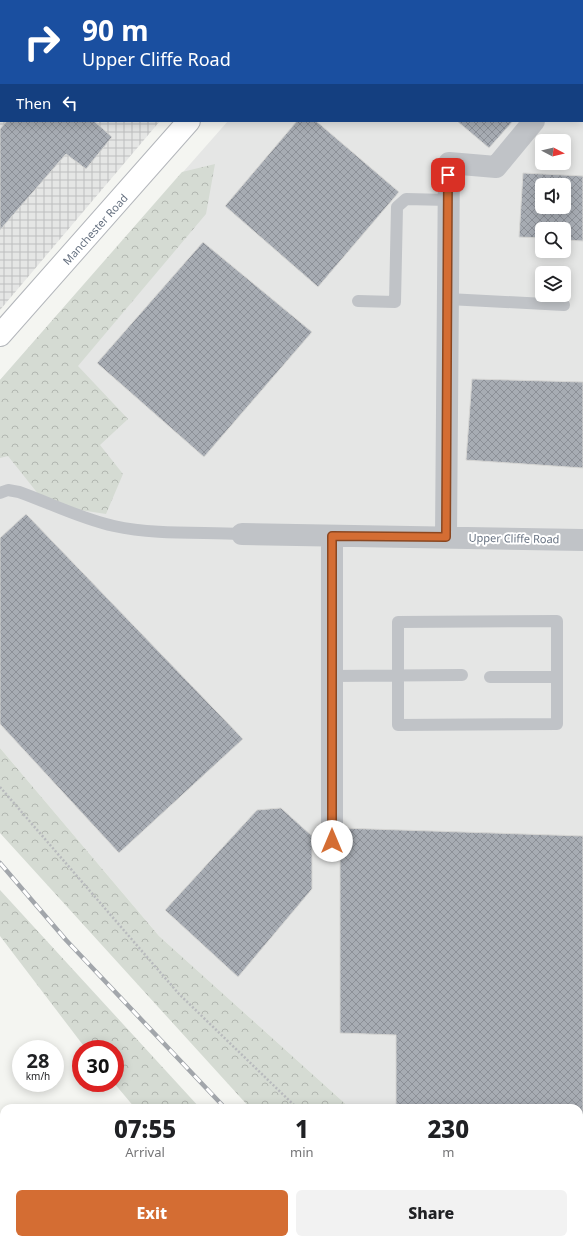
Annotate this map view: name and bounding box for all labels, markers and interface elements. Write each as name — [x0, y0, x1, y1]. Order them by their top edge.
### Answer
text: 90 m — [82, 11, 149, 49]
icon: right — [16, 16, 68, 68]
text: Upper Cliffe Road — [82, 47, 231, 71]
icon: left — [59, 92, 81, 114]
text: Then — [16, 93, 51, 113]
north arrow — [535, 134, 571, 170]
map controls — [535, 134, 571, 302]
pin — [431, 158, 465, 192]
icon: arrive — [437, 164, 459, 186]
button: sound — [535, 178, 571, 214]
street label: Manchester Road — [59, 190, 131, 268]
button: search — [535, 222, 571, 258]
button: layers — [535, 266, 571, 302]
street label: Upper Cliffe Road — [468, 530, 560, 546]
position arrow — [311, 820, 353, 862]
speed limit sign: 30 — [72, 1040, 124, 1092]
text: 28 — [27, 1047, 49, 1074]
text: km/h — [26, 1069, 50, 1083]
text: 07:55 — [114, 1112, 176, 1145]
text: 1 — [295, 1112, 309, 1145]
text: 230 — [428, 1112, 469, 1145]
text: Arrival — [125, 1143, 165, 1161]
text: min — [290, 1143, 314, 1161]
text: m — [442, 1143, 454, 1161]
button: Exit — [16, 1190, 288, 1236]
button: Share — [296, 1190, 567, 1236]

